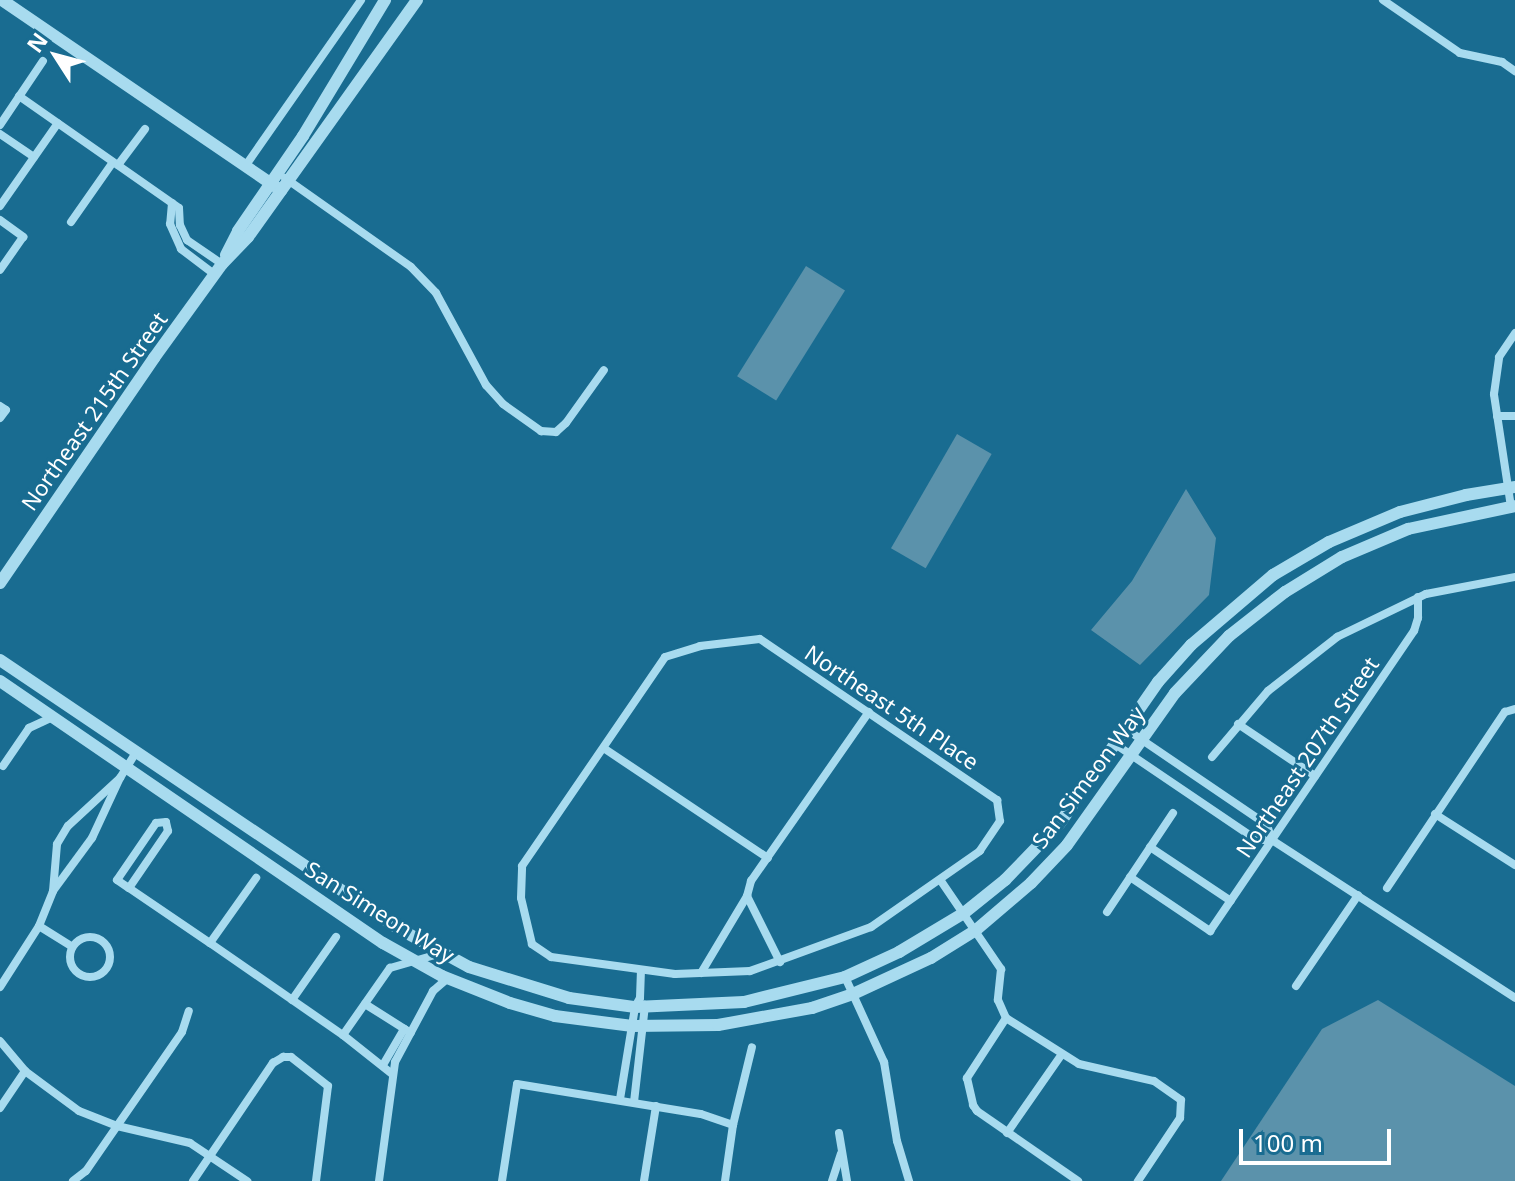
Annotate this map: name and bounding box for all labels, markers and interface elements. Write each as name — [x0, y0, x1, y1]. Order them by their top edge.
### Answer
north arrow — [16, 16, 96, 96]
text: N — [19, 26, 54, 58]
street label: Northeast 215th Street — [15, 307, 173, 515]
street label: Northeast 5th Place — [800, 639, 984, 775]
street label: Northeast 207th Street — [1230, 652, 1384, 862]
street label: San Simeon Way — [1026, 701, 1150, 853]
street label: San Simeon Way — [301, 856, 459, 968]
scale bar — [1243, 1113, 1395, 1163]
text: 100 m — [1253, 1126, 1323, 1159]

